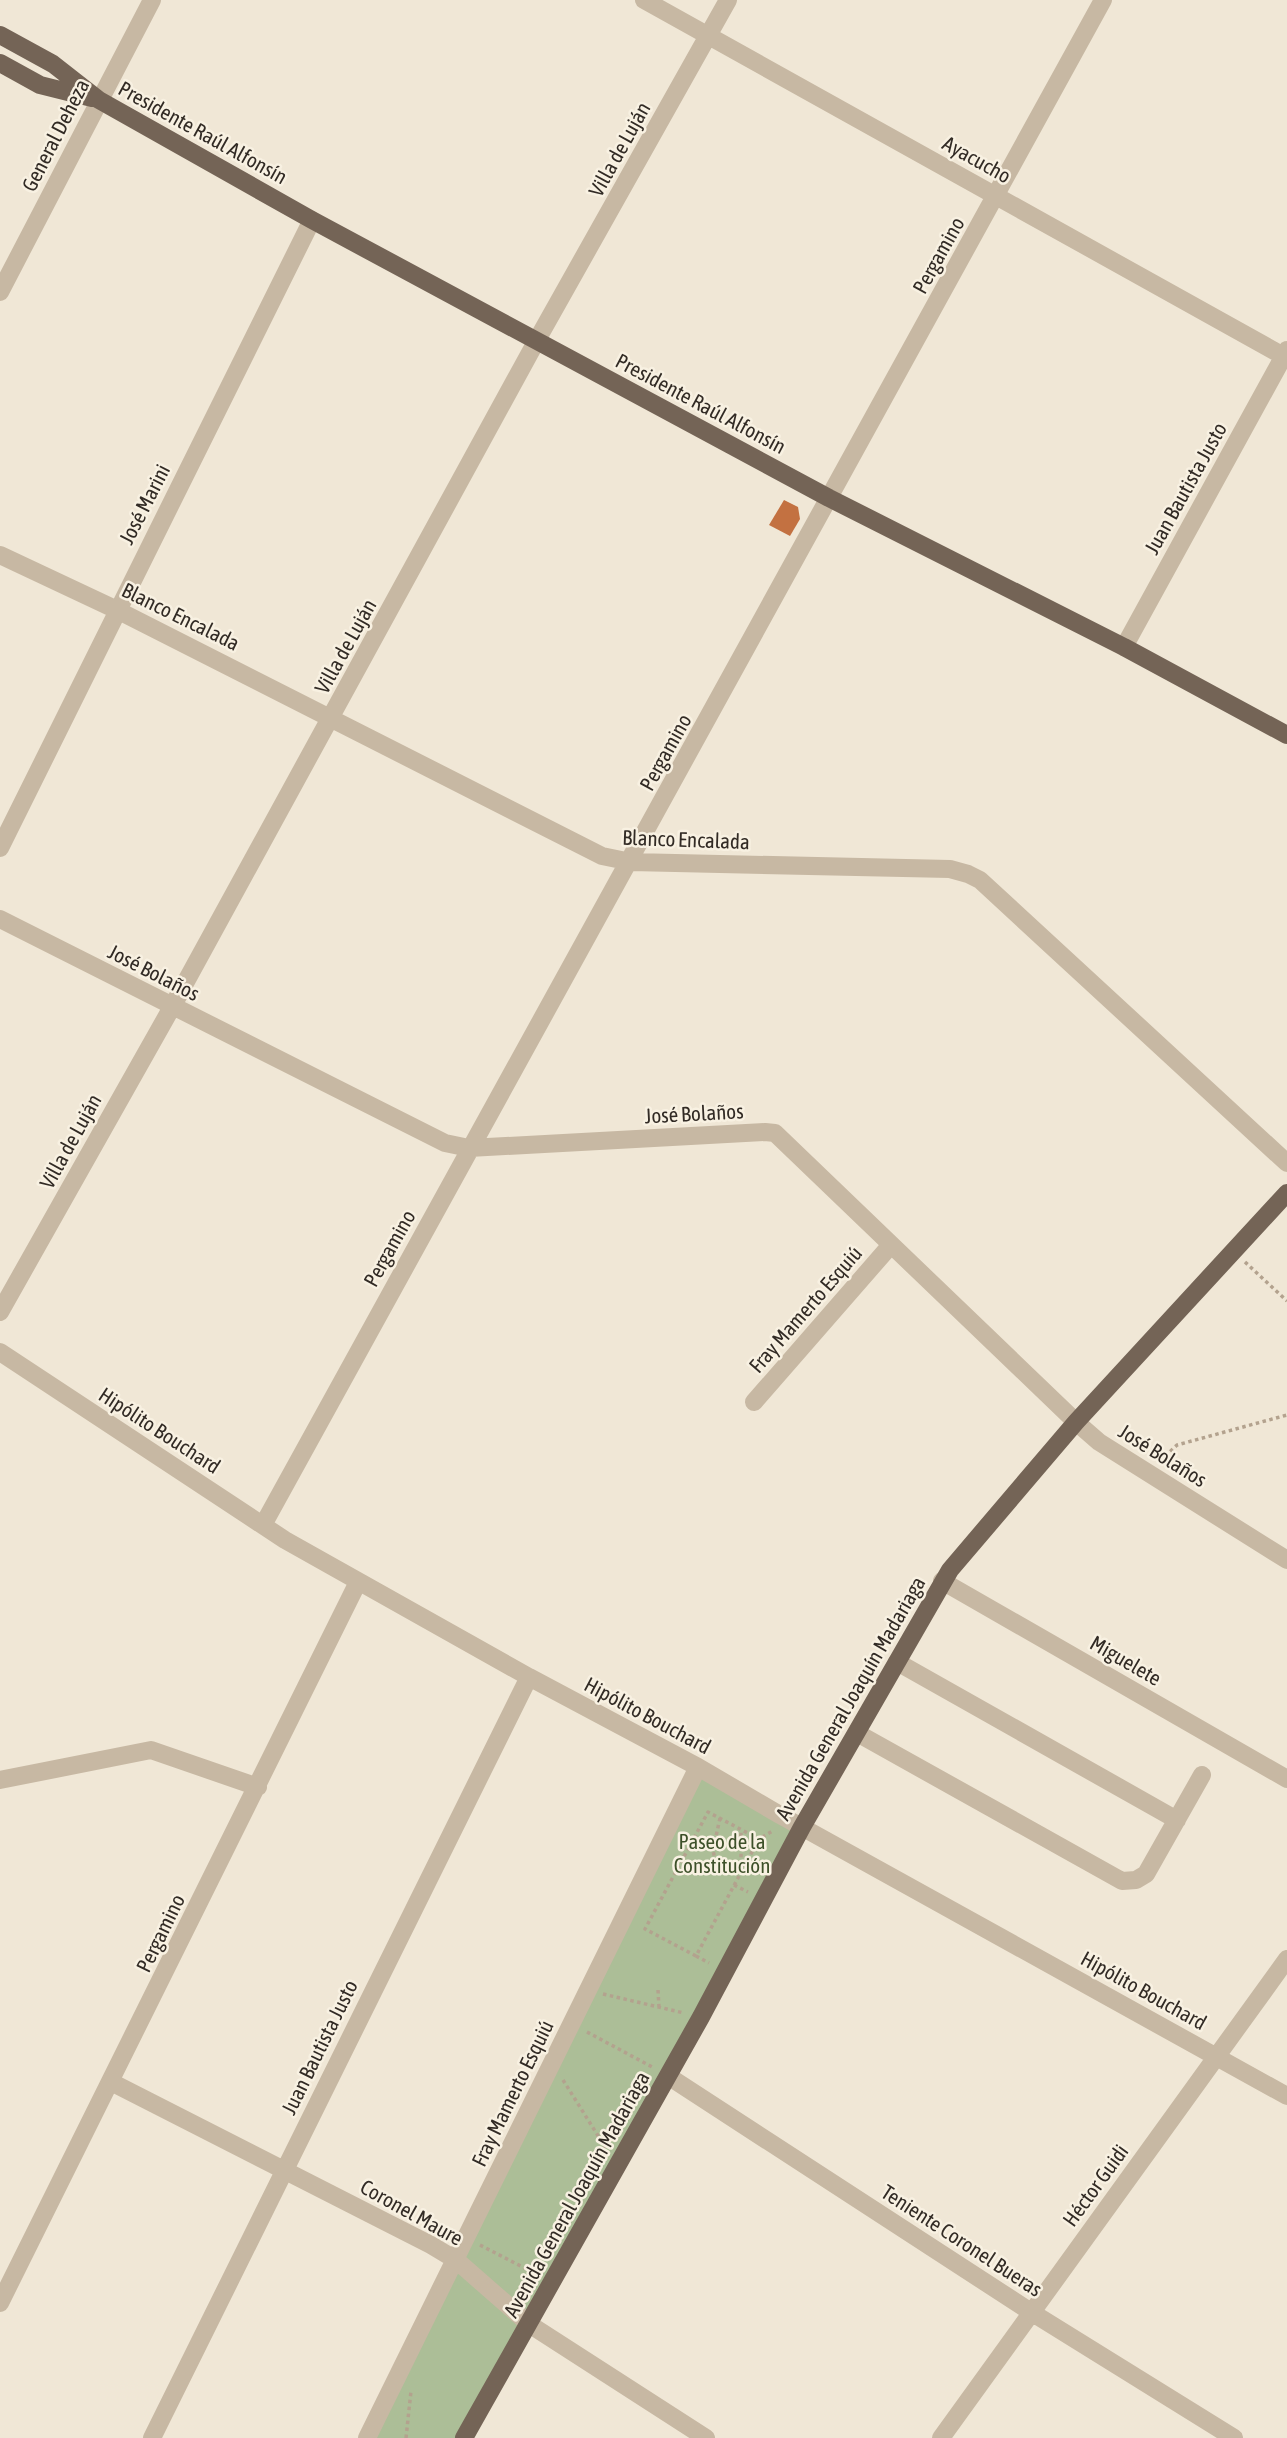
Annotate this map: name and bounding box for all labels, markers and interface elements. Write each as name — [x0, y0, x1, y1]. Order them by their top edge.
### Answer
street label: General Deheza — [16, 75, 94, 195]
street label: Presidente Raúl Alfonsín — [114, 76, 292, 188]
street label: Villa de Luján — [583, 98, 655, 200]
street label: Ayacucho — [939, 131, 1015, 187]
street label: Pergamino — [907, 213, 969, 297]
street label: Presidente Raúl Alfonsín — [612, 348, 790, 458]
street label: Juan Bautista Justo — [1139, 418, 1231, 558]
street label: José Marini — [114, 460, 174, 548]
street label: Blanco Encalada — [118, 577, 244, 655]
street label: Villa de Luján — [309, 595, 381, 697]
street label: Pergamino — [634, 710, 696, 794]
street label: Blanco Encalada — [622, 825, 750, 853]
street label: José Bolaños — [104, 939, 204, 1005]
street label: Villa de Luján — [34, 1090, 106, 1192]
street label: José Bolaños — [644, 1098, 744, 1128]
street label: Pergamino — [358, 1206, 420, 1290]
street label: Fray Mamerto Esquiú — [744, 1241, 866, 1377]
street label: Hipólito Bouchard — [95, 1382, 225, 1478]
street label: José Bolaños — [1115, 1419, 1211, 1491]
street label: Avenida General Joaquín Madariaga — [770, 1572, 930, 1824]
street label: Miguelete — [1086, 1630, 1166, 1690]
street label: Hipólito Bouchard — [581, 1672, 715, 1758]
park label: Paseo de la Constitución — [674, 1829, 770, 1877]
street label: Pergamino — [131, 1890, 189, 1976]
street label: Hipólito Bouchard — [1077, 1946, 1211, 2034]
street label: Juan Bautista Justo — [276, 1976, 362, 2118]
street label: Fray Mamerto Esquiú — [466, 2016, 558, 2170]
street label: Avenida General Joaquín Madariaga — [498, 2067, 654, 2321]
street label: Héctor Guidi — [1057, 2139, 1133, 2231]
street label: Coronel Maure — [357, 2174, 467, 2250]
street label: Teniente Coronel Bueras — [877, 2179, 1047, 2301]

